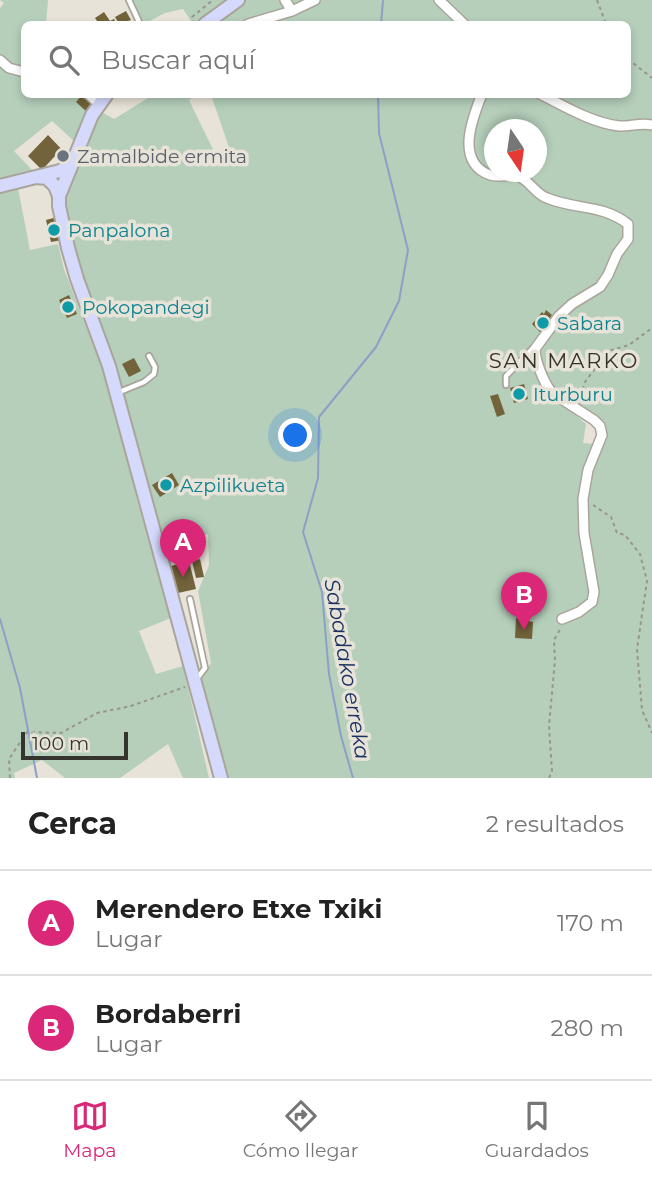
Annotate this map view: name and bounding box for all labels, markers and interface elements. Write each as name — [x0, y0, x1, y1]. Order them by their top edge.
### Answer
search box — [21, 21, 631, 98]
icon: search — [45, 41, 83, 79]
text: Buscar aquí — [101, 44, 255, 76]
north arrow — [484, 119, 547, 182]
place label: Zamalbide ermita — [77, 145, 247, 168]
marker: Zamalbide ermita — [55, 148, 71, 164]
place label: Panpalona — [68, 219, 171, 242]
marker: Panpalona — [46, 222, 62, 238]
place label: Pokopandegi — [82, 296, 210, 319]
marker: Pokopandegi — [60, 299, 76, 315]
place label: Sabara — [557, 312, 622, 335]
marker: Sabara — [535, 315, 551, 331]
district label: SAN MARKO — [489, 348, 639, 373]
place label: Iturburu — [533, 383, 613, 406]
marker: Iturburu — [511, 386, 527, 402]
your location — [278, 418, 312, 452]
place label: Azpilikueta — [180, 474, 286, 497]
marker: Azpilikueta — [158, 477, 174, 493]
pin: A — [160, 519, 206, 577]
pin: B — [501, 572, 547, 630]
water label: Sabadako erreka — [319, 577, 376, 761]
scale bar — [21, 729, 128, 761]
text: 100 m — [32, 732, 89, 755]
text: Cerca — [28, 805, 117, 842]
text: 2 resultados — [486, 810, 624, 838]
text: Merendero Etxe Txiki — [95, 893, 382, 925]
text: A — [42, 909, 60, 937]
text: 170 m — [557, 909, 624, 937]
text: Lugar — [95, 925, 162, 953]
text: Bordaberri — [95, 998, 241, 1030]
text: B — [42, 1014, 60, 1042]
text: 280 m — [551, 1014, 624, 1042]
text: Lugar — [95, 1030, 162, 1058]
tab: Mapa — [63, 1097, 117, 1162]
tab: Cómo llegar — [243, 1097, 358, 1162]
tab: Guardados — [485, 1097, 589, 1162]

